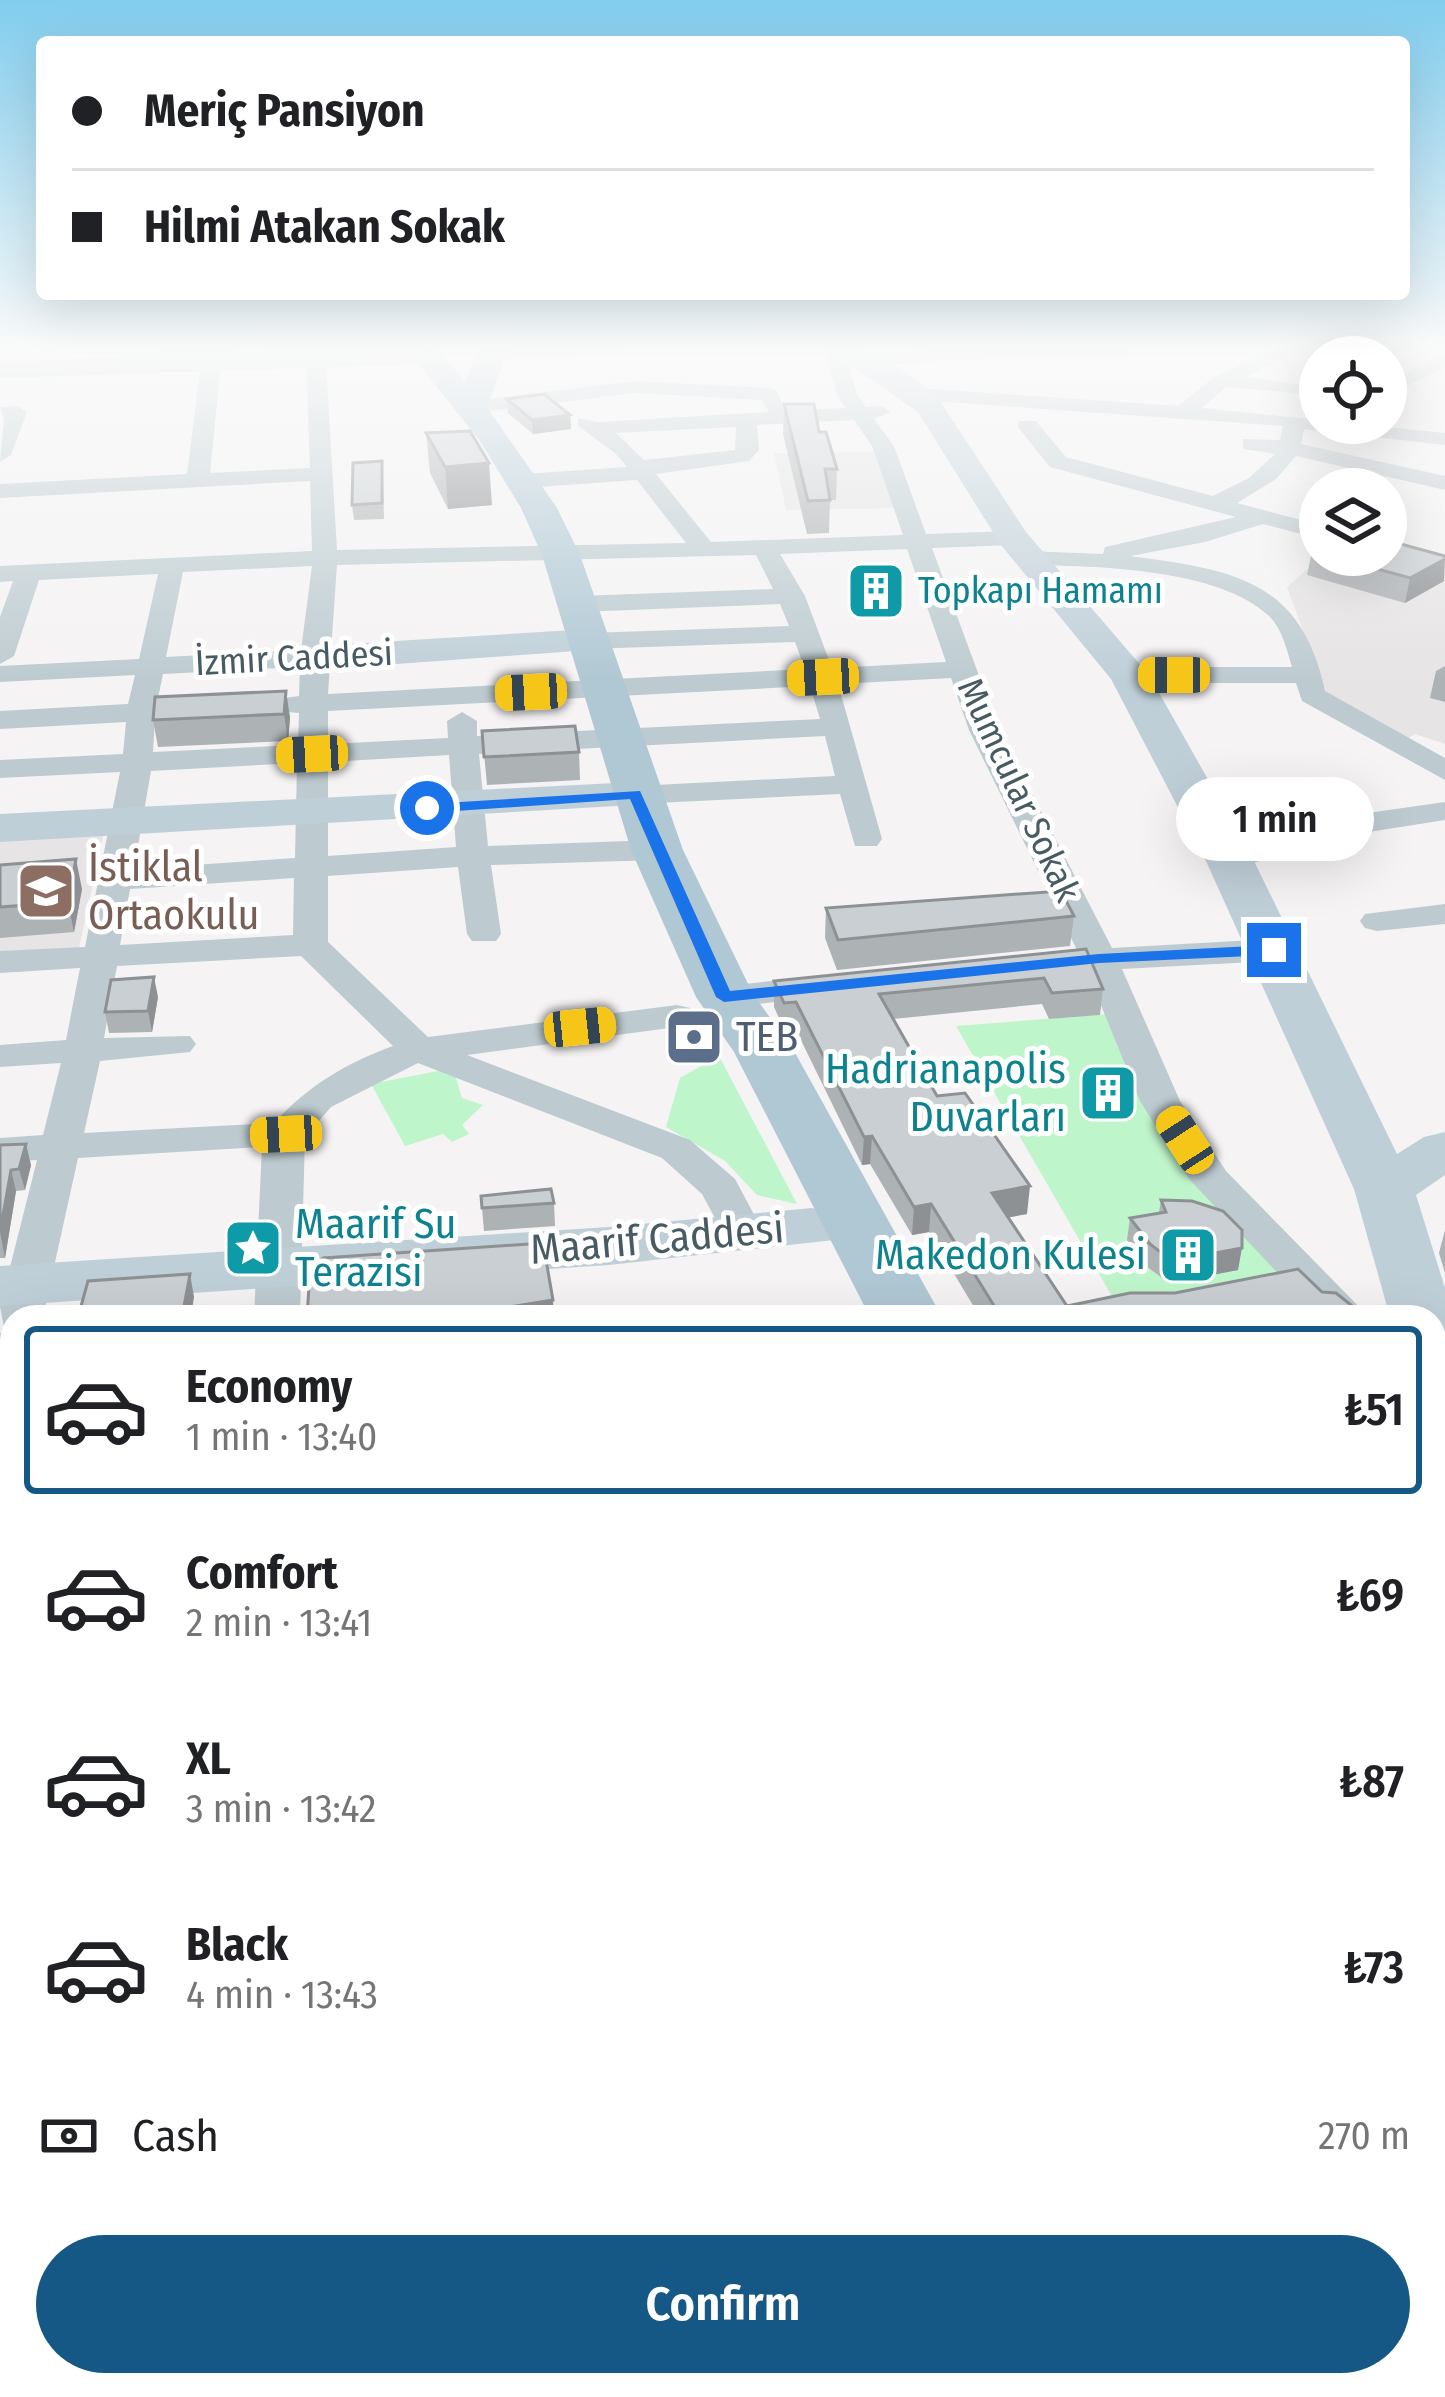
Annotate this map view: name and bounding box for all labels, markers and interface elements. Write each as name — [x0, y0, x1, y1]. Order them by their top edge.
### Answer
text: Meriç Pansiyon — [144, 84, 425, 138]
text: Hilmi Atakan Sokak — [144, 200, 505, 254]
map controls — [1299, 336, 1407, 576]
button: locate — [1299, 336, 1407, 444]
button: layers — [1299, 468, 1407, 576]
building icon: Topkapı Hamamı — [845, 560, 907, 622]
place label: Topkapı Hamamı — [918, 569, 1163, 613]
street label: İzmir Caddesi — [194, 631, 394, 685]
car — [786, 657, 860, 697]
car — [1138, 657, 1210, 693]
street label: Mumcular Sokak — [948, 671, 1090, 909]
car — [494, 672, 568, 712]
car — [275, 734, 349, 774]
callout: 1 min — [1175, 776, 1373, 860]
route start — [400, 781, 454, 835]
text: 1 min — [1233, 796, 1317, 842]
place label: İstiklal Ortaokulu — [88, 842, 259, 940]
school or university icon: İstiklal Ortaokulu — [15, 860, 77, 922]
route end — [1247, 923, 1301, 977]
car — [542, 1005, 618, 1049]
bank icon: TEB — [663, 1006, 725, 1068]
place label: TEB — [736, 1012, 798, 1062]
place label: Hadrianapolis Duvarları — [825, 1044, 1066, 1142]
building icon: Hadrianapolis Duvarları — [1077, 1062, 1139, 1124]
car — [1150, 1100, 1220, 1180]
car — [249, 1114, 323, 1154]
place label: Maarif Su Terazisi — [295, 1199, 457, 1297]
street label: Maarif Caddesi — [528, 1203, 786, 1275]
place icon: Maarif Su Terazisi — [222, 1217, 284, 1279]
building icon: Makedon Kulesi — [1157, 1224, 1219, 1286]
place label: Makedon Kulesi — [875, 1230, 1146, 1280]
icon: car — [42, 1356, 150, 1464]
text: Economy — [186, 1360, 352, 1414]
text: ₺51 — [1344, 1383, 1404, 1437]
text: 1 min · 13:40 — [186, 1414, 377, 1460]
icon: car — [42, 1542, 150, 1650]
text: Comfort — [186, 1546, 338, 1600]
text: ₺69 — [1336, 1569, 1404, 1623]
text: 2 min · 13:41 — [186, 1600, 372, 1646]
icon: car — [42, 1728, 150, 1836]
text: XL — [186, 1732, 231, 1786]
text: ₺87 — [1339, 1755, 1404, 1809]
text: 3 min · 13:42 — [186, 1786, 376, 1832]
icon: car — [42, 1914, 150, 2022]
text: Black — [186, 1918, 288, 1972]
text: ₺73 — [1343, 1941, 1404, 1995]
text: 4 min · 13:43 — [186, 1972, 378, 2018]
icon: cash — [36, 2103, 102, 2169]
text: Cash — [132, 2109, 219, 2163]
text: 270 m — [1318, 2113, 1410, 2159]
button: Confirm — [36, 2235, 1410, 2373]

